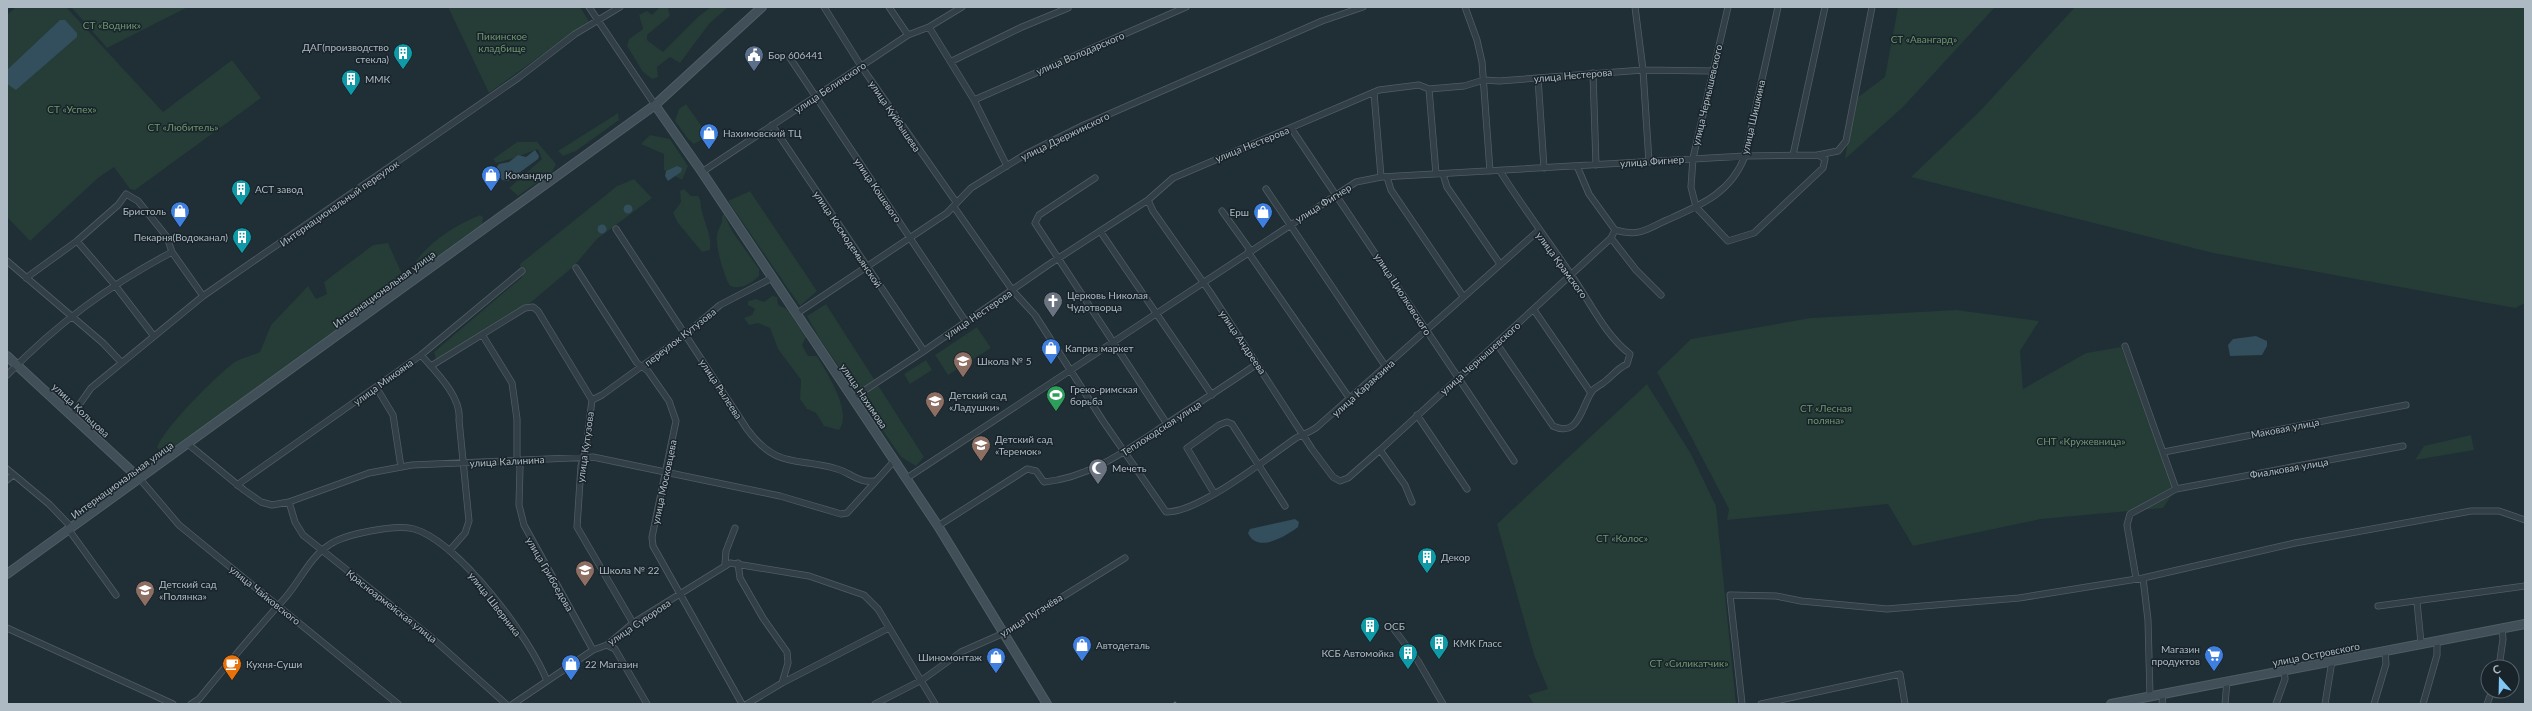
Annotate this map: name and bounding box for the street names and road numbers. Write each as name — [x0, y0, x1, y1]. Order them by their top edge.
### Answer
street label: улица Володарского — [1034, 29, 1126, 77]
street label: улица Чернышевского — [1690, 43, 1725, 147]
street label: улица Белинского — [792, 58, 868, 115]
street label: улица Нестерова — [1533, 66, 1613, 84]
street label: улица Куйбышева — [867, 78, 923, 154]
street label: улица Шишкина — [1739, 79, 1767, 155]
street label: улица Дзержинского — [1019, 109, 1112, 163]
street label: улица Нестерова — [1213, 124, 1291, 164]
street label: улица Фигнер — [1620, 153, 1685, 169]
street label: улица Кошевого — [852, 155, 904, 225]
street label: Интернациональный переулок — [277, 157, 401, 249]
street label: улица Фигнер — [1293, 181, 1354, 225]
street label: улица Космодемьянской — [811, 188, 885, 290]
street label: улица Крамского — [1534, 229, 1590, 301]
street label: Интернациональная улица — [330, 248, 438, 330]
street label: улица Циолковского — [1372, 251, 1434, 337]
street label: улица Нестерова — [942, 287, 1014, 341]
street label: переулок Кутузова — [642, 305, 718, 369]
street label: улица Андреева — [1217, 308, 1269, 376]
street label: улица Чернышевского — [1438, 319, 1523, 397]
street label: улица Микояна — [351, 356, 415, 408]
street label: улица Рылеева — [697, 357, 745, 421]
street label: улица Карамзина — [1329, 357, 1397, 419]
street label: улица Нахимова — [838, 361, 890, 431]
street label: улица Кольцова — [50, 380, 112, 440]
street label: Теплоходская улица — [1119, 398, 1203, 458]
street label: улица Кутузова — [574, 411, 596, 483]
street label: Маковая улица — [2250, 415, 2320, 441]
street label: Интернациональная улица — [68, 439, 176, 521]
street label: улица Московцева — [649, 439, 679, 525]
street label: улица Калинина — [469, 453, 545, 469]
street label: Фиалковая улица — [2249, 455, 2329, 481]
street label: улица Грибоедова — [524, 535, 576, 613]
street label: улица Чайковского — [227, 563, 303, 627]
street label: Красноармейская улица — [344, 567, 440, 645]
street label: улица Шверника — [466, 570, 524, 638]
street label: улица Пугачёва — [997, 591, 1065, 639]
street label: улица Суворова — [605, 596, 673, 647]
street label: улица Островского — [2271, 640, 2361, 668]

